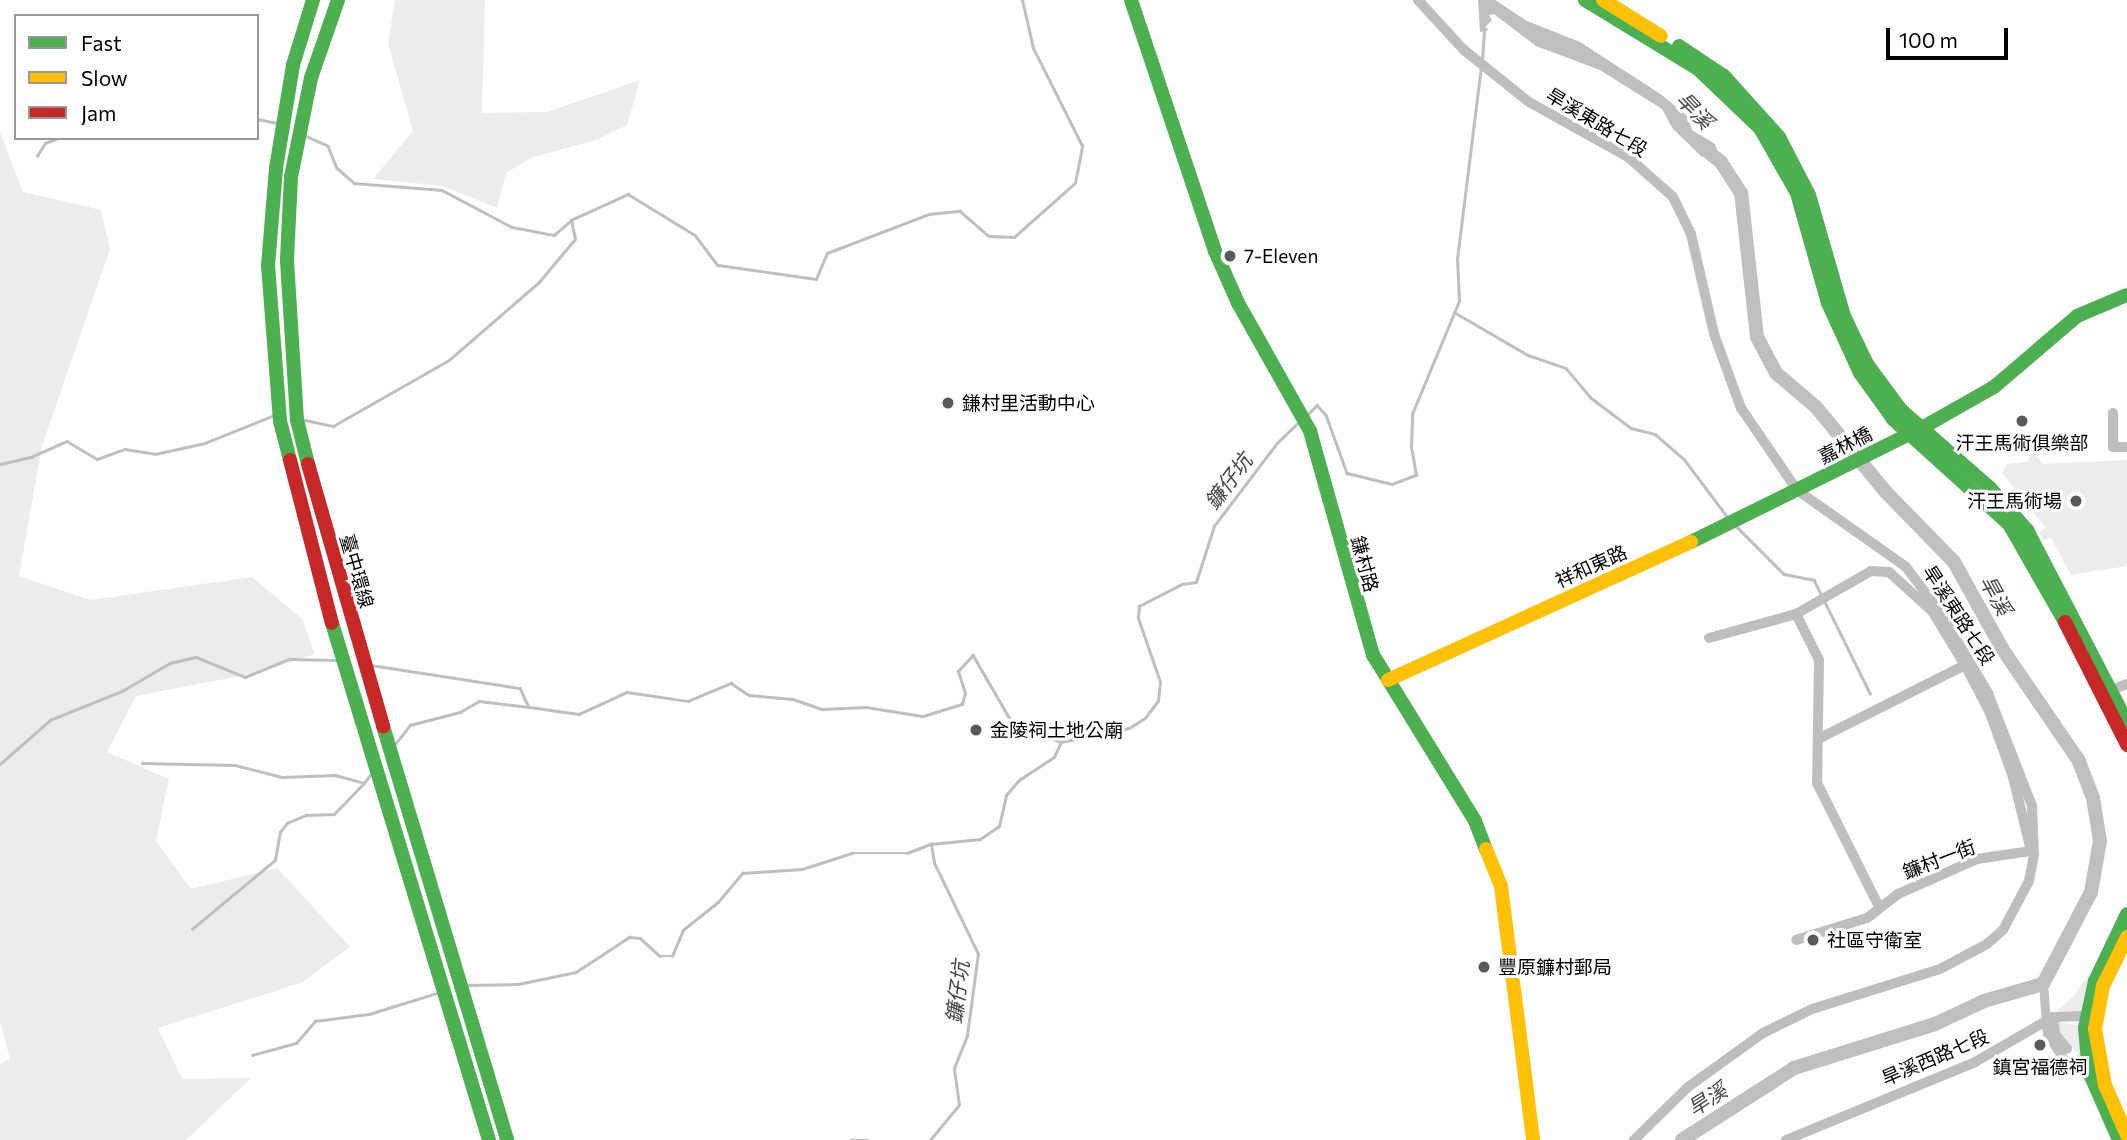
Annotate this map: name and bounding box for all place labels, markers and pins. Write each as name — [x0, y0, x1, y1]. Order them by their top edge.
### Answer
place label: 7-Eleven — [1244, 245, 1318, 267]
marker: 7-Eleven — [1222, 248, 1238, 264]
place label: 鎌村里活動中心 — [962, 392, 1095, 414]
marker: 鎌村里活動中心 — [940, 395, 956, 411]
marker: 汗王馬術俱樂部 — [2014, 413, 2030, 429]
place label: 汗王馬術俱樂部 — [1956, 432, 2088, 454]
place label: 汗王馬術場 — [1967, 490, 2062, 512]
marker: 汗王馬術場 — [2068, 493, 2084, 509]
place label: 金陵祠土地公廟 — [990, 719, 1123, 741]
marker: 金陵祠土地公廟 — [968, 722, 984, 738]
place label: 社區守衛室 — [1827, 929, 1922, 951]
marker: 社區守衛室 — [1805, 932, 1821, 948]
place label: 豐原鐮村郵局 — [1498, 956, 1612, 978]
marker: 豐原鐮村郵局 — [1476, 959, 1492, 975]
marker: 鎮宮福德祠 — [2032, 1037, 2048, 1053]
place label: 鎮宮福德祠 — [1993, 1056, 2087, 1078]

